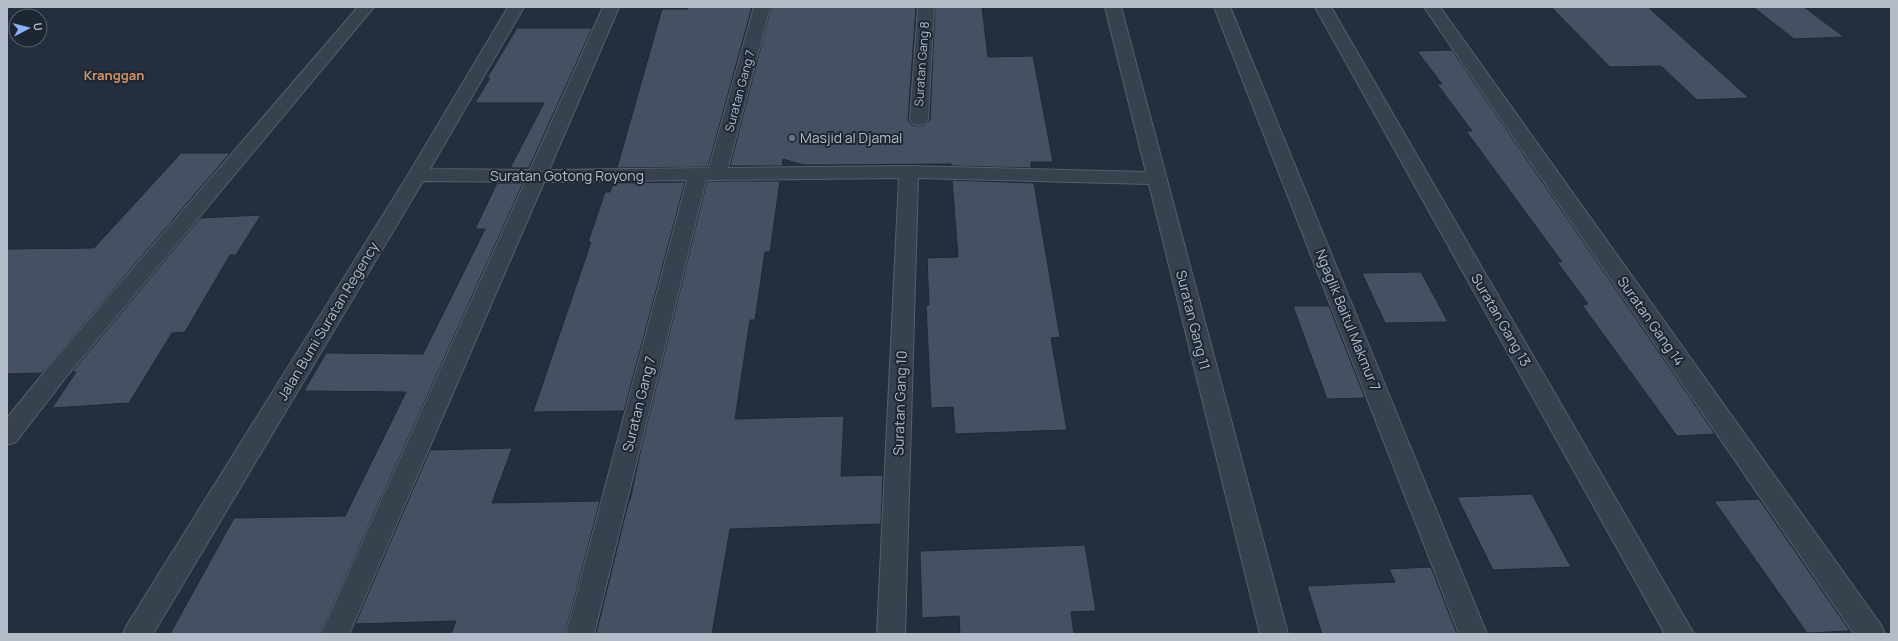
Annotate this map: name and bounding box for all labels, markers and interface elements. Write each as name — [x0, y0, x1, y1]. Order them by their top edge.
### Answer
north arrow — [8, 8, 48, 48]
street label: Suratan Gang 8 — [910, 21, 933, 107]
text: U — [30, 22, 46, 32]
street label: Suratan Gang 7 — [720, 48, 759, 134]
district label: Kranggan — [84, 66, 144, 84]
place label: Masjid al Djamal — [800, 128, 902, 147]
marker: Masjid al Djamal — [787, 133, 797, 143]
street label: Suratan Gotong Royong — [490, 166, 644, 185]
street label: Jalan Bumi Suratan Regency — [273, 237, 383, 403]
street label: Ngaglik Baitul Makmur 7 — [1311, 246, 1386, 394]
street label: Suratan Gang 11 — [1172, 268, 1215, 372]
street label: Suratan Gang 13 — [1467, 270, 1536, 370]
street label: Suratan Gang 14 — [1614, 272, 1689, 369]
street label: Suratan Gang 10 — [888, 350, 911, 456]
street label: Suratan Gang 7 — [617, 354, 660, 454]

